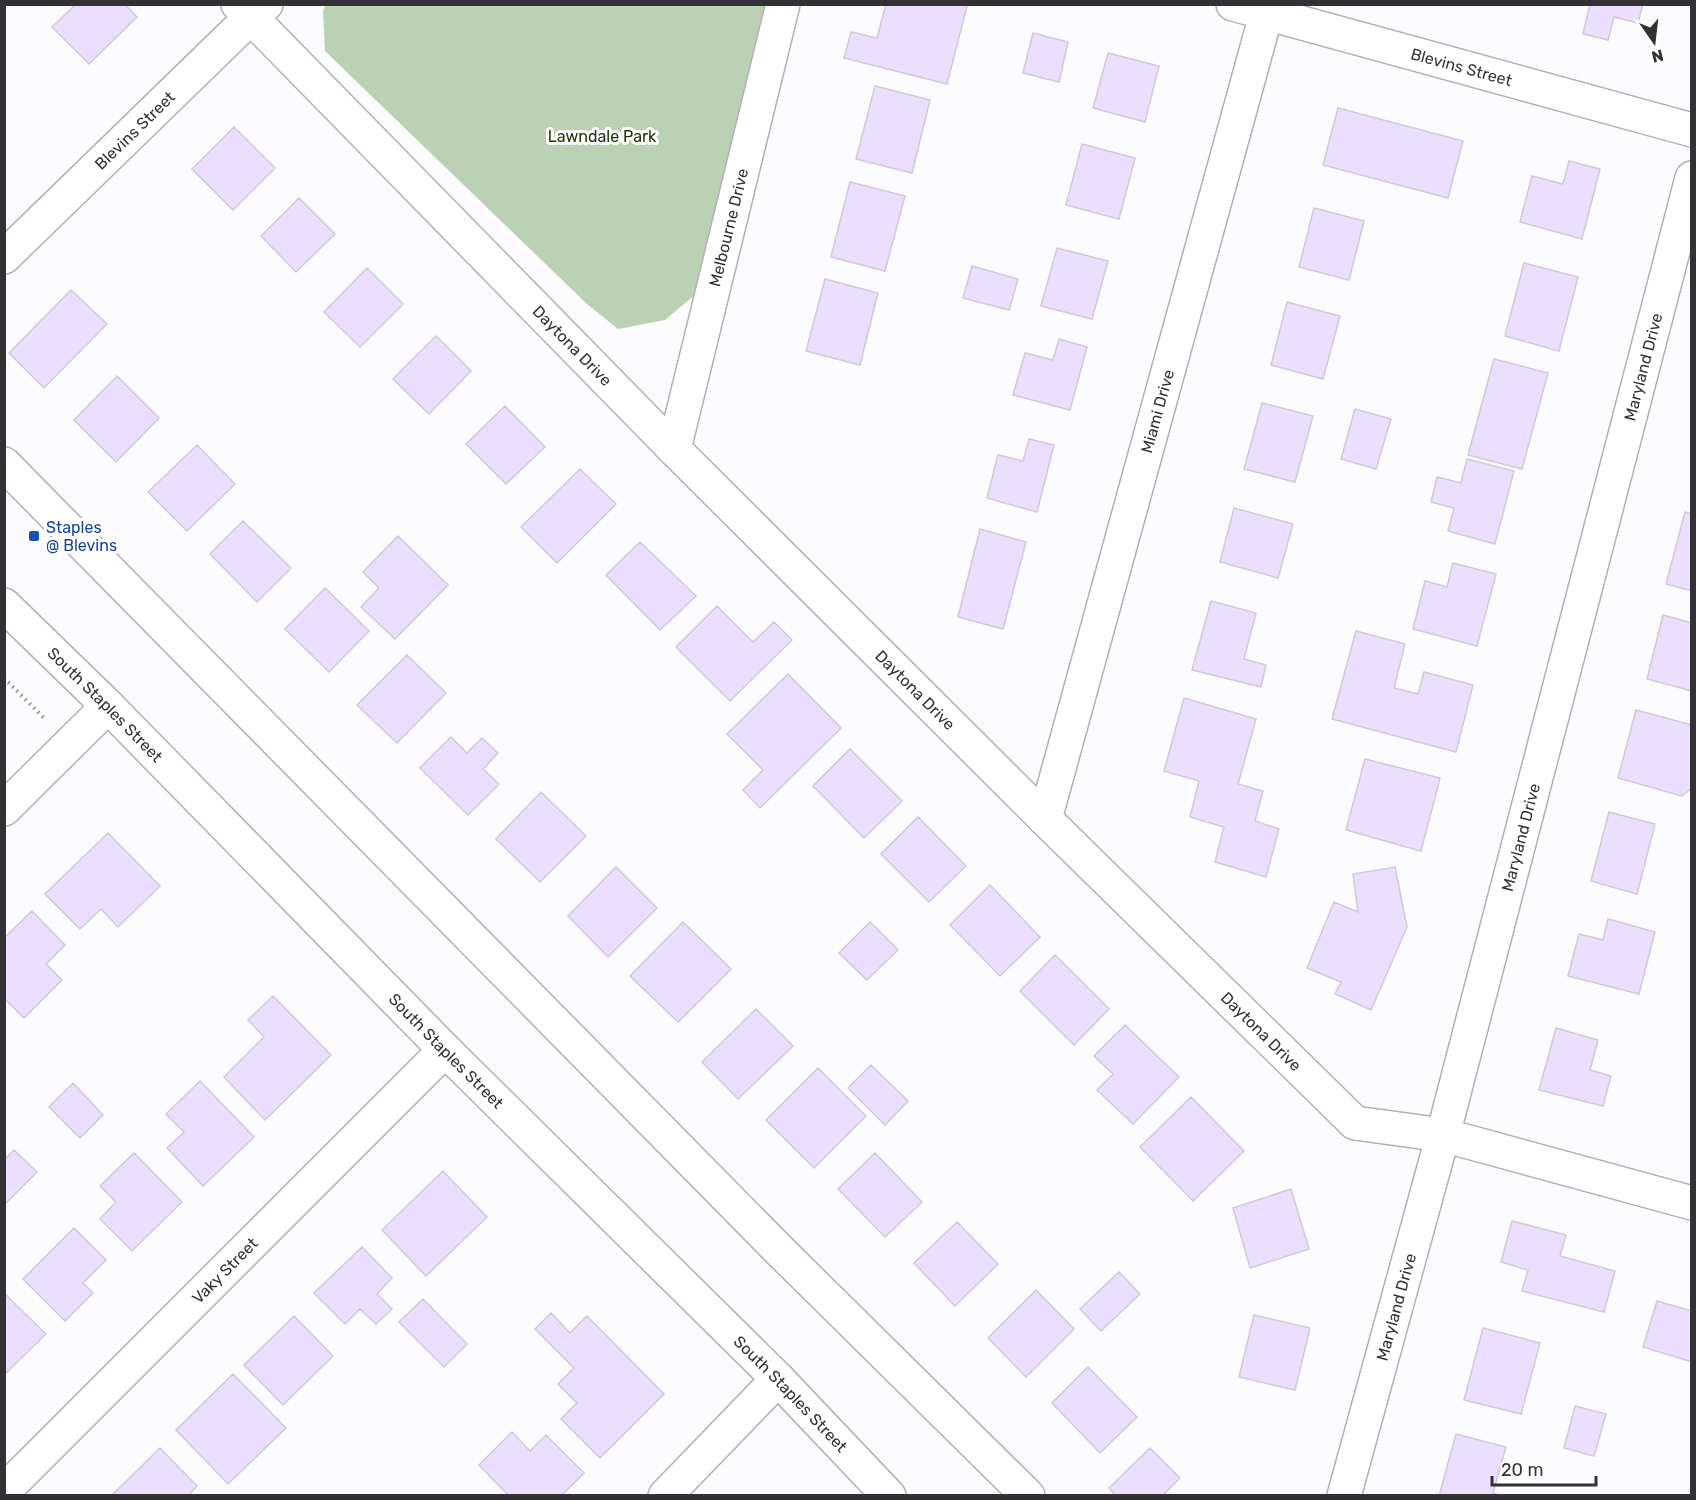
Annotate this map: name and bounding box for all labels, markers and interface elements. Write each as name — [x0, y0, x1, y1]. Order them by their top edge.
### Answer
north arrow — [1624, 12, 1684, 72]
street label: Blevins Street — [1409, 44, 1514, 90]
text: N — [1650, 45, 1665, 67]
street label: Blevins Street — [91, 87, 178, 173]
park label: Lawndale Park — [548, 127, 657, 146]
street label: Melbourne Drive — [705, 166, 752, 289]
street label: Daytona Drive — [529, 301, 616, 390]
street label: Maryland Drive — [1620, 311, 1666, 423]
street label: Miami Drive — [1137, 367, 1178, 455]
place label: Staples @ Blevins — [46, 518, 117, 555]
marker: Staples @ Blevins — [27, 529, 41, 543]
street label: South Staples Street — [44, 643, 167, 766]
street label: Daytona Drive — [872, 646, 959, 734]
street label: Maryland Drive — [1497, 781, 1544, 893]
street label: Daytona Drive — [1217, 988, 1306, 1075]
street label: South Staples Street — [385, 989, 508, 1112]
street label: Vaky Street — [188, 1233, 262, 1307]
street label: Maryland Drive — [1372, 1251, 1420, 1363]
street label: South Staples Street — [730, 1332, 851, 1456]
scale bar — [1492, 1449, 1596, 1487]
text: 20 m — [1501, 1459, 1543, 1481]

